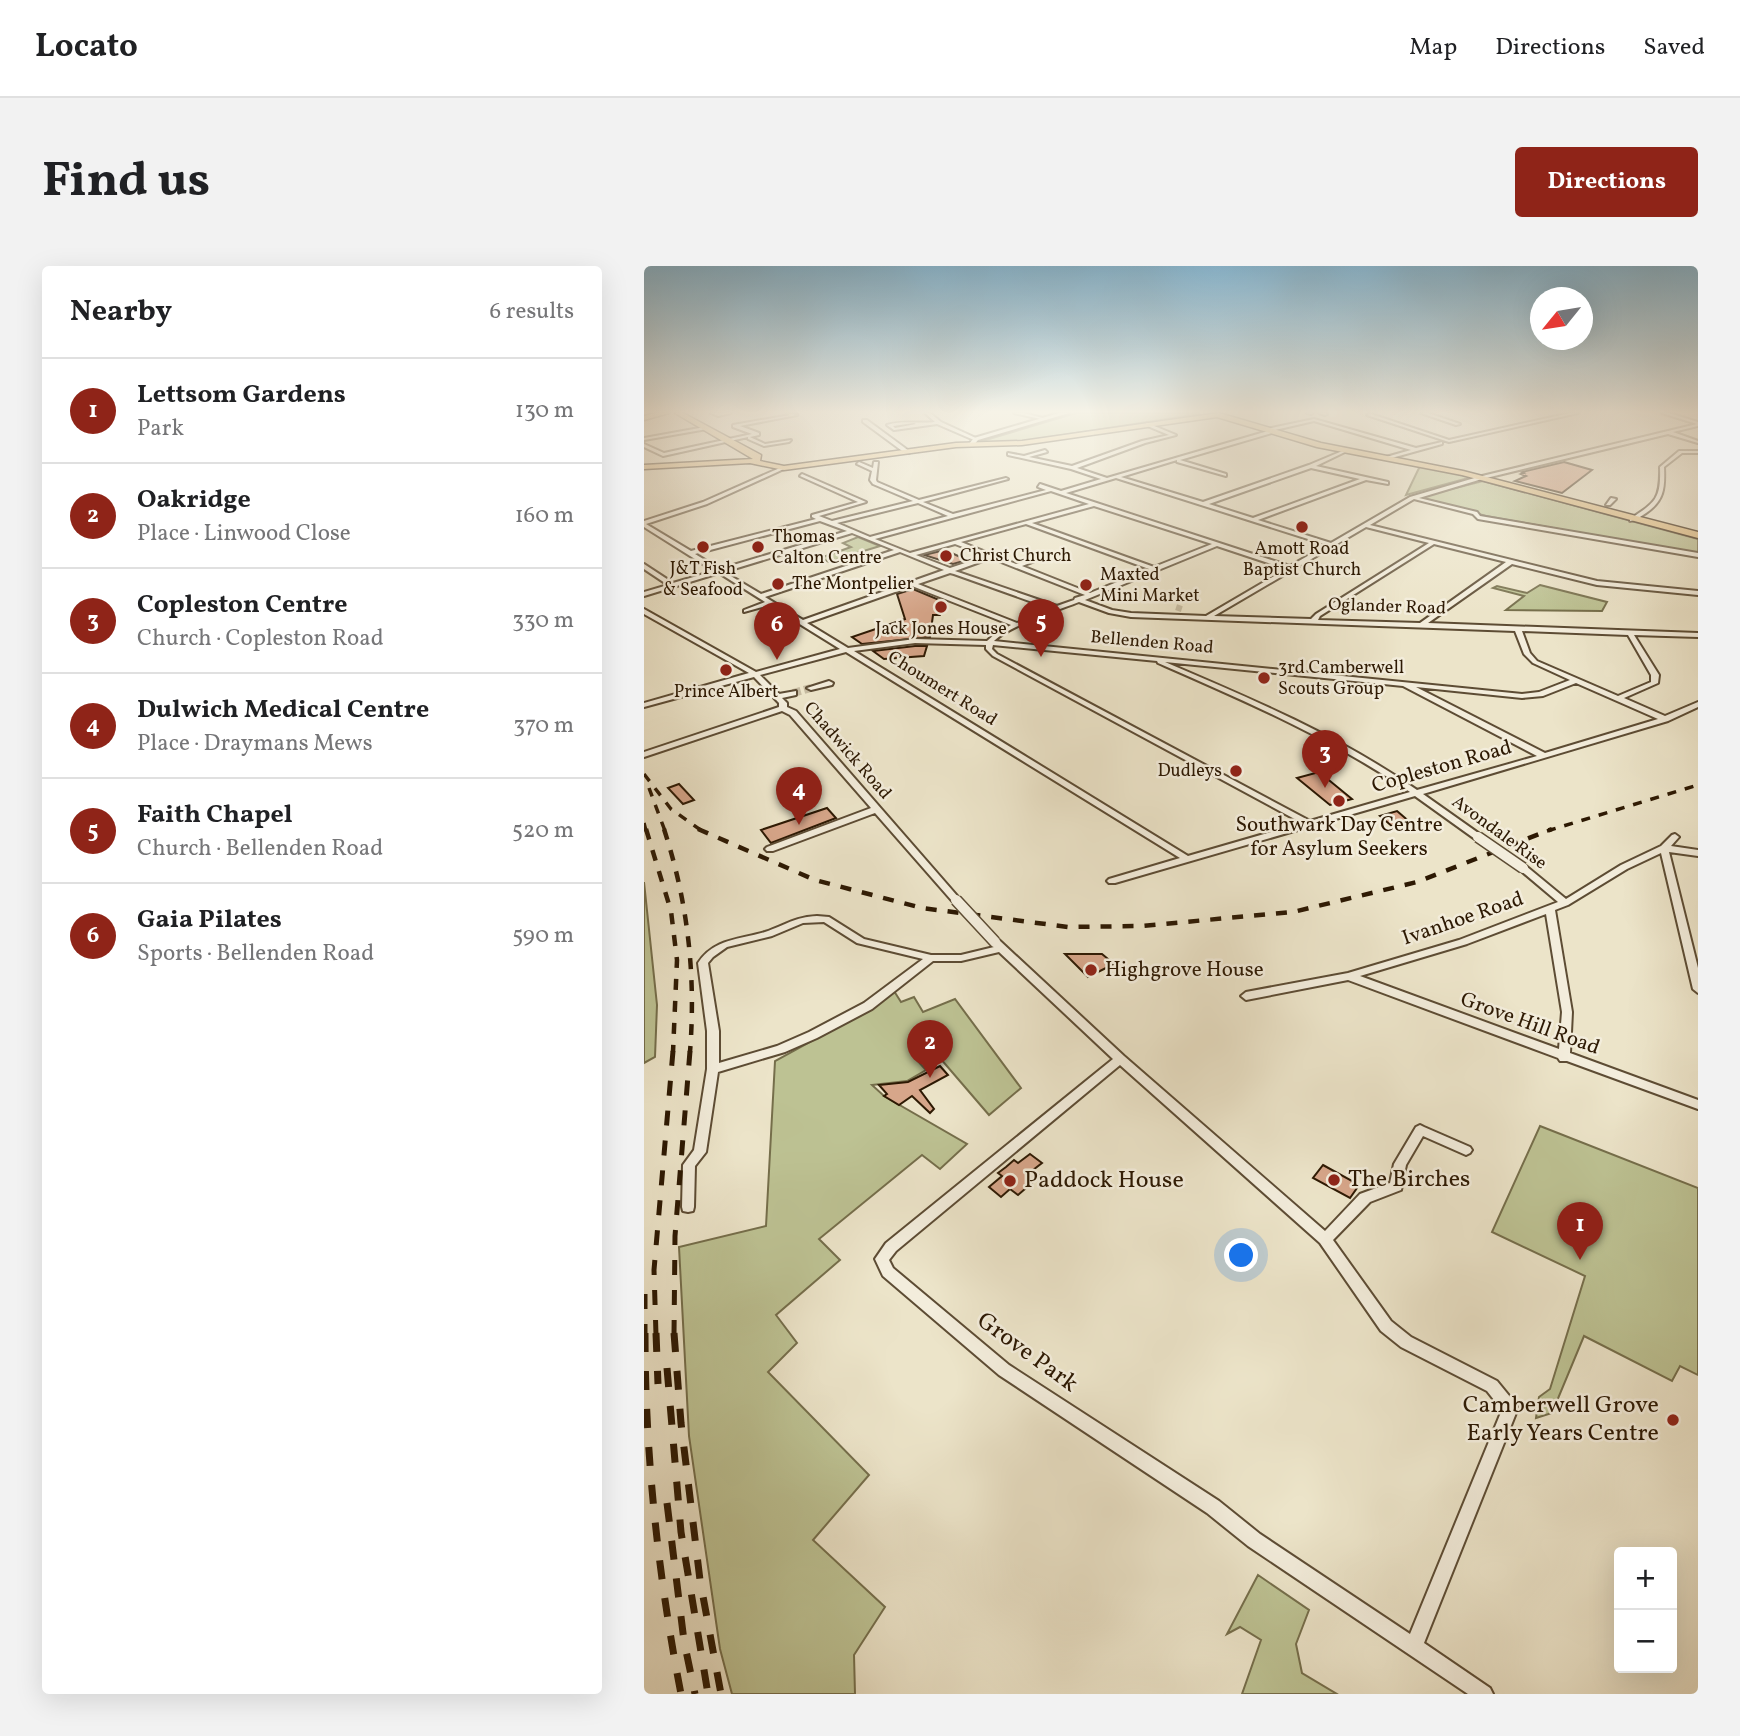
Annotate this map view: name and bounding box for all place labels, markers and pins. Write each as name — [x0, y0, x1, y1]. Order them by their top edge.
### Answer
marker: Amott Road Baptist Church — [1294, 519, 1310, 535]
place label: Thomas Calton Centre — [772, 525, 882, 571]
place label: Amott Road Baptist Church — [1243, 537, 1361, 583]
marker: J&T Fish & Seafood — [695, 539, 711, 555]
marker: Thomas Calton Centre — [750, 539, 766, 555]
place label: Christ Church — [960, 544, 1072, 569]
marker: Christ Church — [938, 548, 954, 564]
place label: J&T Fish & Seafood — [663, 557, 743, 603]
place label: Maxted Mini Market — [1100, 563, 1200, 609]
place label: The Montpelier — [792, 572, 914, 597]
marker: The Montpelier — [770, 576, 786, 592]
marker: Maxted Mini Market — [1078, 577, 1094, 593]
marker: Jack Jones House — [933, 599, 949, 615]
pin: 5 — [1018, 599, 1064, 657]
pin: 6 — [754, 602, 800, 660]
place label: Jack Jones House — [875, 617, 1007, 642]
place label: 3rd Camberwell Scouts Group — [1278, 656, 1404, 702]
marker: Prince Albert — [718, 662, 734, 678]
marker: 3rd Camberwell Scouts Group — [1256, 670, 1272, 686]
place label: Prince Albert — [674, 680, 778, 705]
pin: 3 — [1302, 730, 1348, 788]
place label: Dudleys — [1157, 759, 1222, 784]
marker: Dudleys — [1228, 763, 1244, 779]
pin: 4 — [776, 767, 822, 825]
marker: Southwark Day Centre for Asylum Seekers — [1331, 793, 1347, 809]
place label: Southwark Day Centre for Asylum Seekers — [1235, 811, 1443, 864]
place label: Highgrove House — [1105, 956, 1264, 985]
marker: Highgrove House — [1083, 962, 1099, 978]
pin: 2 — [907, 1020, 953, 1078]
place label: The Birches — [1348, 1163, 1470, 1197]
place label: Paddock House — [1024, 1164, 1184, 1198]
marker: The Birches — [1326, 1172, 1342, 1188]
marker: Paddock House — [1002, 1173, 1018, 1189]
pin: 1 — [1557, 1202, 1603, 1260]
place label: Camberwell Grove Early Years Centre — [1463, 1389, 1659, 1451]
marker: Camberwell Grove Early Years Centre — [1665, 1412, 1681, 1428]

